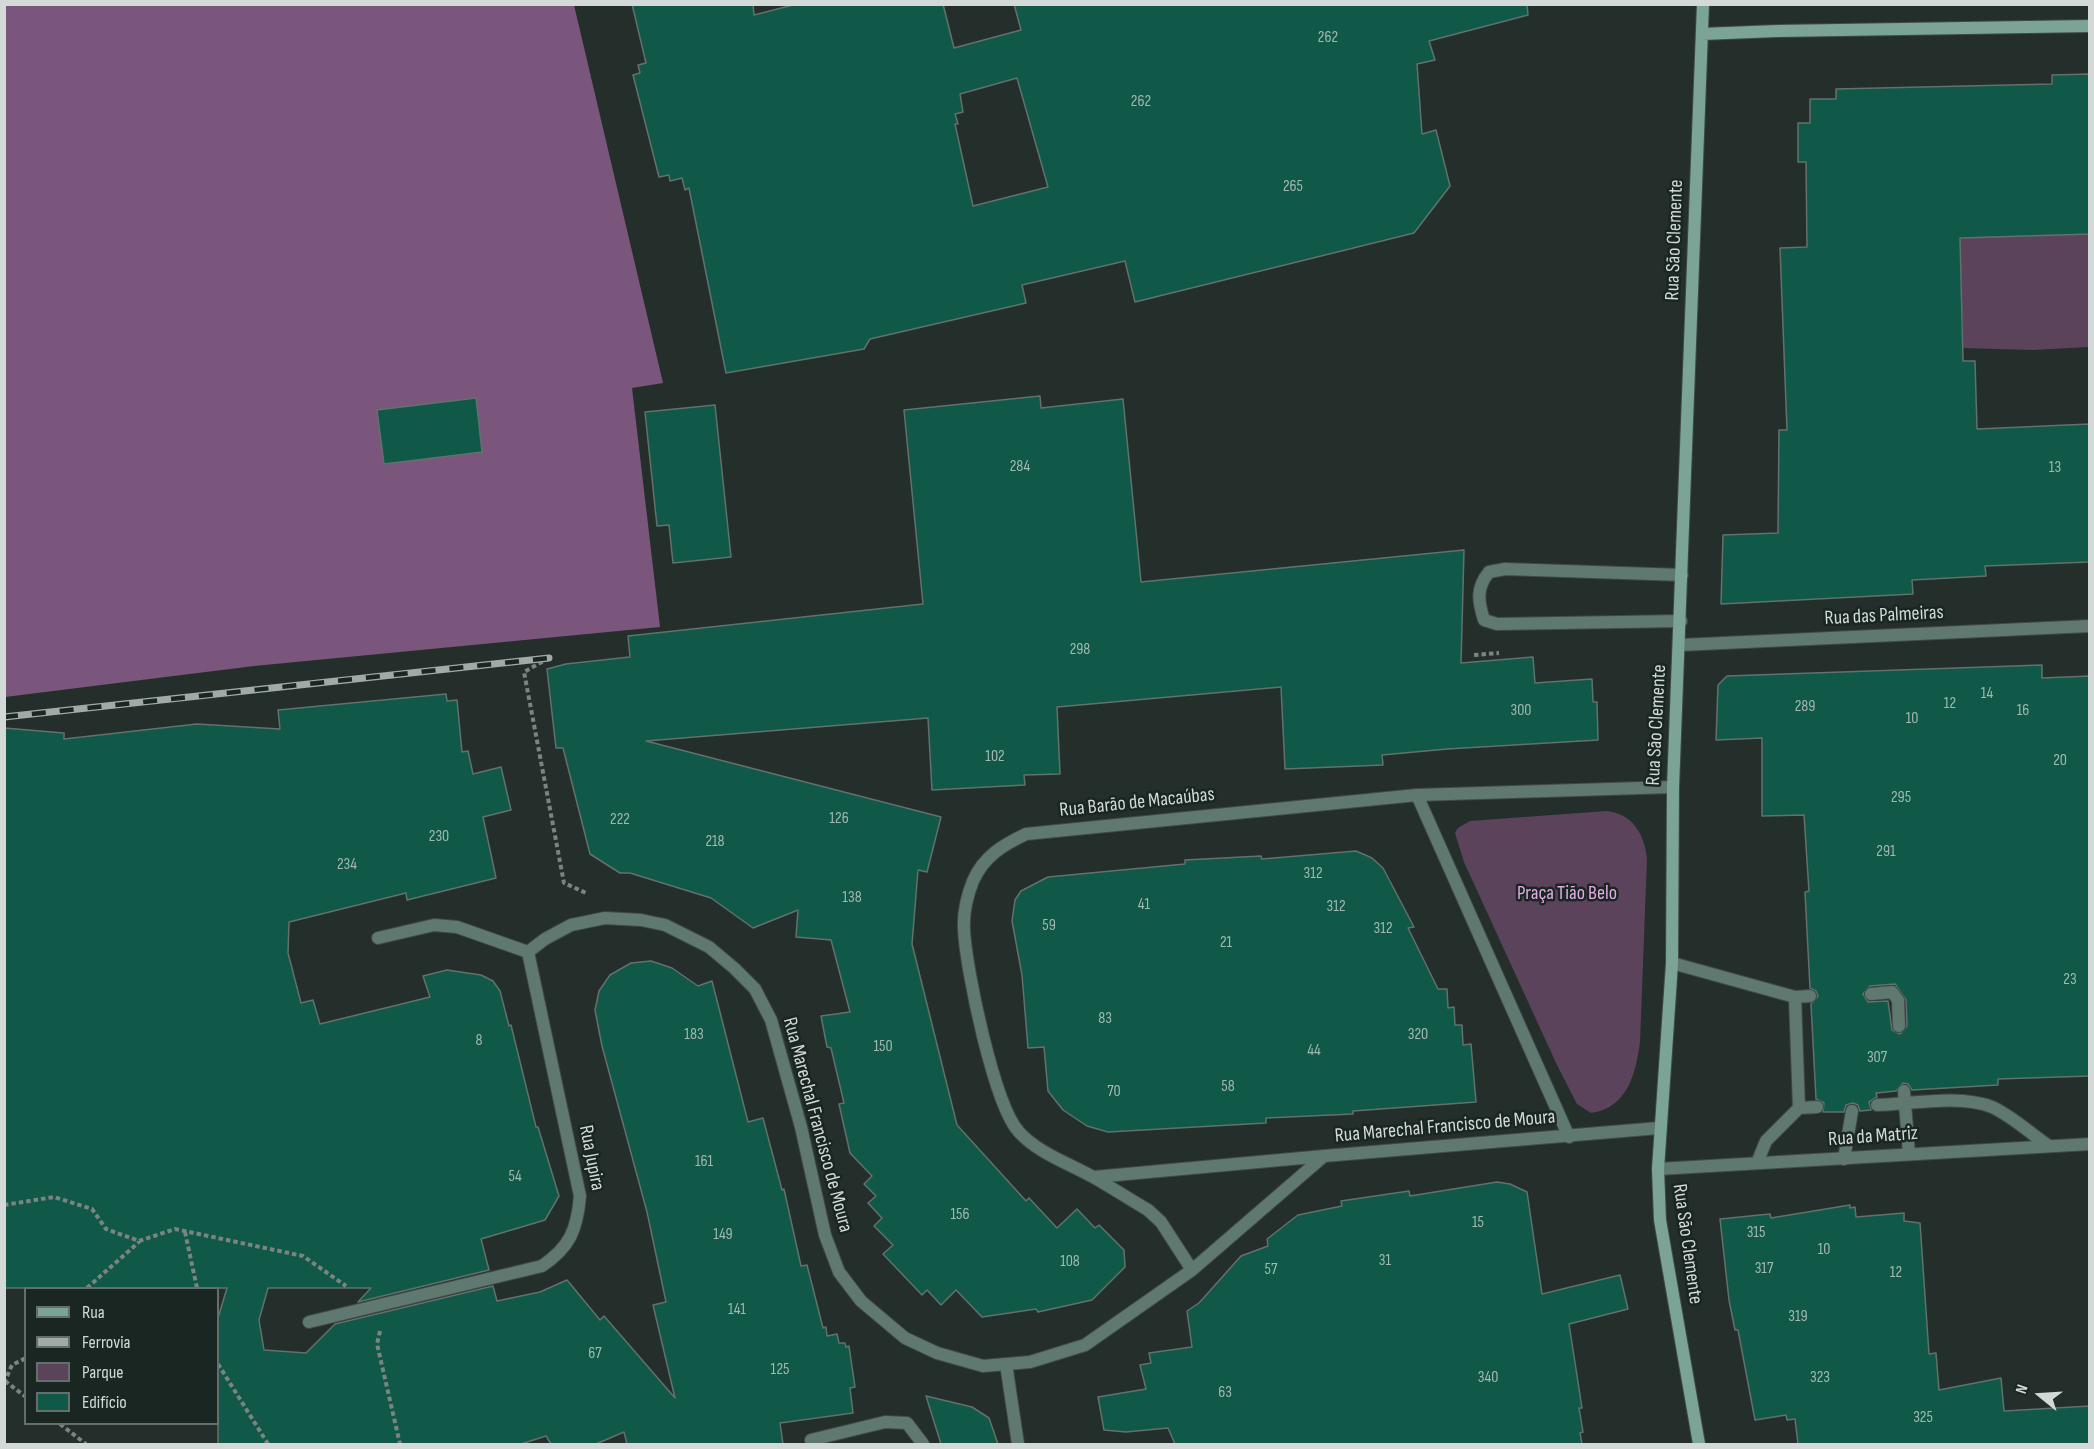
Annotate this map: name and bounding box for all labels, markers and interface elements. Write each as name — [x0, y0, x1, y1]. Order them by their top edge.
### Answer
house number: 262 — [1318, 28, 1338, 48]
house number: 262 — [1131, 92, 1151, 112]
house number: 265 — [1283, 177, 1303, 197]
street label: Rua São Clemente — [1661, 179, 1689, 301]
house number: 284 — [1010, 457, 1030, 477]
house number: 13 — [2049, 458, 2061, 478]
street label: Rua das Palmeiras — [1824, 601, 1944, 631]
house number: 298 — [1070, 640, 1090, 660]
street label: Rua São Clemente — [1642, 664, 1672, 786]
house number: 14 — [1981, 684, 1993, 704]
house number: 12 — [1944, 694, 1956, 714]
house number: 289 — [1795, 697, 1815, 717]
house number: 300 — [1511, 701, 1531, 721]
house number: 16 — [2017, 701, 2029, 721]
house number: 10 — [1906, 709, 1918, 729]
house number: 102 — [985, 747, 1005, 767]
house number: 20 — [2053, 751, 2067, 771]
street label: Rua Barão de Macaúbas — [1058, 783, 1216, 823]
house number: 295 — [1891, 788, 1911, 808]
house number: 126 — [829, 809, 849, 829]
house number: 222 — [610, 810, 630, 830]
house number: 230 — [429, 827, 449, 847]
house number: 218 — [705, 832, 725, 852]
house number: 291 — [1876, 842, 1896, 862]
house number: 234 — [337, 855, 357, 875]
house number: 312 — [1303, 864, 1323, 884]
park label: Praça Tião Belo — [1517, 882, 1617, 906]
house number: 138 — [842, 888, 862, 908]
house number: 41 — [1138, 895, 1150, 915]
house number: 312 — [1326, 897, 1346, 917]
house number: 59 — [1042, 916, 1056, 936]
house number: 312 — [1373, 919, 1393, 939]
house number: 21 — [1220, 933, 1232, 953]
house number: 23 — [2063, 970, 2077, 990]
house number: 83 — [1098, 1009, 1112, 1029]
street label: Rua Marechal Francisco de Moura — [777, 1015, 857, 1235]
house number: 183 — [684, 1025, 704, 1045]
house number: 320 — [1408, 1025, 1428, 1045]
house number: 8 — [475, 1031, 483, 1051]
house number: 150 — [873, 1037, 893, 1057]
house number: 44 — [1307, 1041, 1321, 1061]
house number: 307 — [1867, 1048, 1887, 1068]
house number: 58 — [1221, 1077, 1235, 1097]
house number: 70 — [1107, 1082, 1121, 1102]
street label: Rua Marechal Francisco de Moura — [1334, 1105, 1556, 1149]
street label: Rua da Matriz — [1827, 1122, 1919, 1152]
street label: Rua Jupira — [573, 1123, 609, 1193]
house number: 161 — [695, 1152, 713, 1172]
house number: 54 — [508, 1167, 522, 1187]
street label: Rua São Clemente — [1667, 1182, 1707, 1306]
house number: 156 — [950, 1205, 970, 1225]
house number: 15 — [1472, 1213, 1484, 1233]
house number: 315 — [1747, 1223, 1765, 1243]
house number: 149 — [713, 1225, 733, 1245]
house number: 10 — [1818, 1240, 1830, 1260]
house number: 31 — [1379, 1251, 1391, 1271]
house number: 108 — [1060, 1252, 1080, 1272]
house number: 317 — [1755, 1259, 1773, 1279]
house number: 57 — [1265, 1260, 1277, 1280]
house number: 12 — [1890, 1263, 1902, 1283]
legend — [24, 1287, 219, 1425]
house number: 141 — [728, 1300, 746, 1320]
text: Rua — [82, 1302, 105, 1323]
house number: 319 — [1788, 1307, 1808, 1327]
text: Ferrovia — [82, 1332, 130, 1353]
house number: 67 — [588, 1344, 602, 1364]
house number: 125 — [771, 1360, 789, 1380]
text: Parque — [82, 1362, 123, 1383]
north arrow — [2010, 1365, 2070, 1425]
house number: 340 — [1478, 1368, 1498, 1388]
house number: 323 — [1810, 1368, 1830, 1388]
text: N — [2012, 1382, 2033, 1396]
house number: 63 — [1218, 1383, 1232, 1403]
text: Edifício — [82, 1392, 127, 1413]
house number: 325 — [1913, 1408, 1933, 1428]

